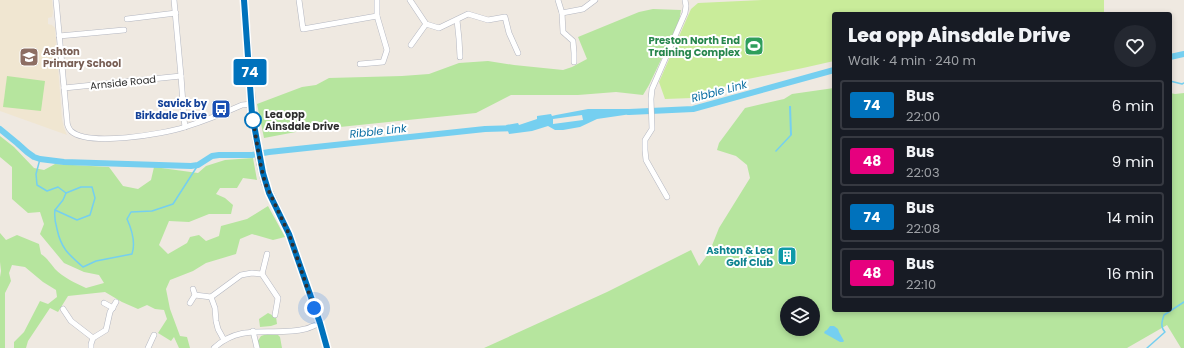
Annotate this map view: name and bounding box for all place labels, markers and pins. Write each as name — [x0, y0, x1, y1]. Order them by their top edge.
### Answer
place label: Preston North End Training Complex — [648, 33, 740, 60]
sports icon: Preston North End Training Complex — [743, 35, 765, 57]
place label: Ashton Primary School — [43, 44, 121, 71]
school or university icon: Ashton Primary School — [18, 46, 40, 68]
place label: Savick by Birkdale Drive — [135, 96, 208, 123]
bus stop icon: Savick by Birkdale Drive — [210, 98, 232, 120]
place label: Lea opp Ainsdale Drive — [265, 107, 339, 134]
marker: Lea opp Ainsdale Drive — [244, 111, 262, 129]
place label: Ashton & Lea Golf Club — [706, 243, 773, 270]
building icon: Ashton & Lea Golf Club — [776, 245, 798, 267]

